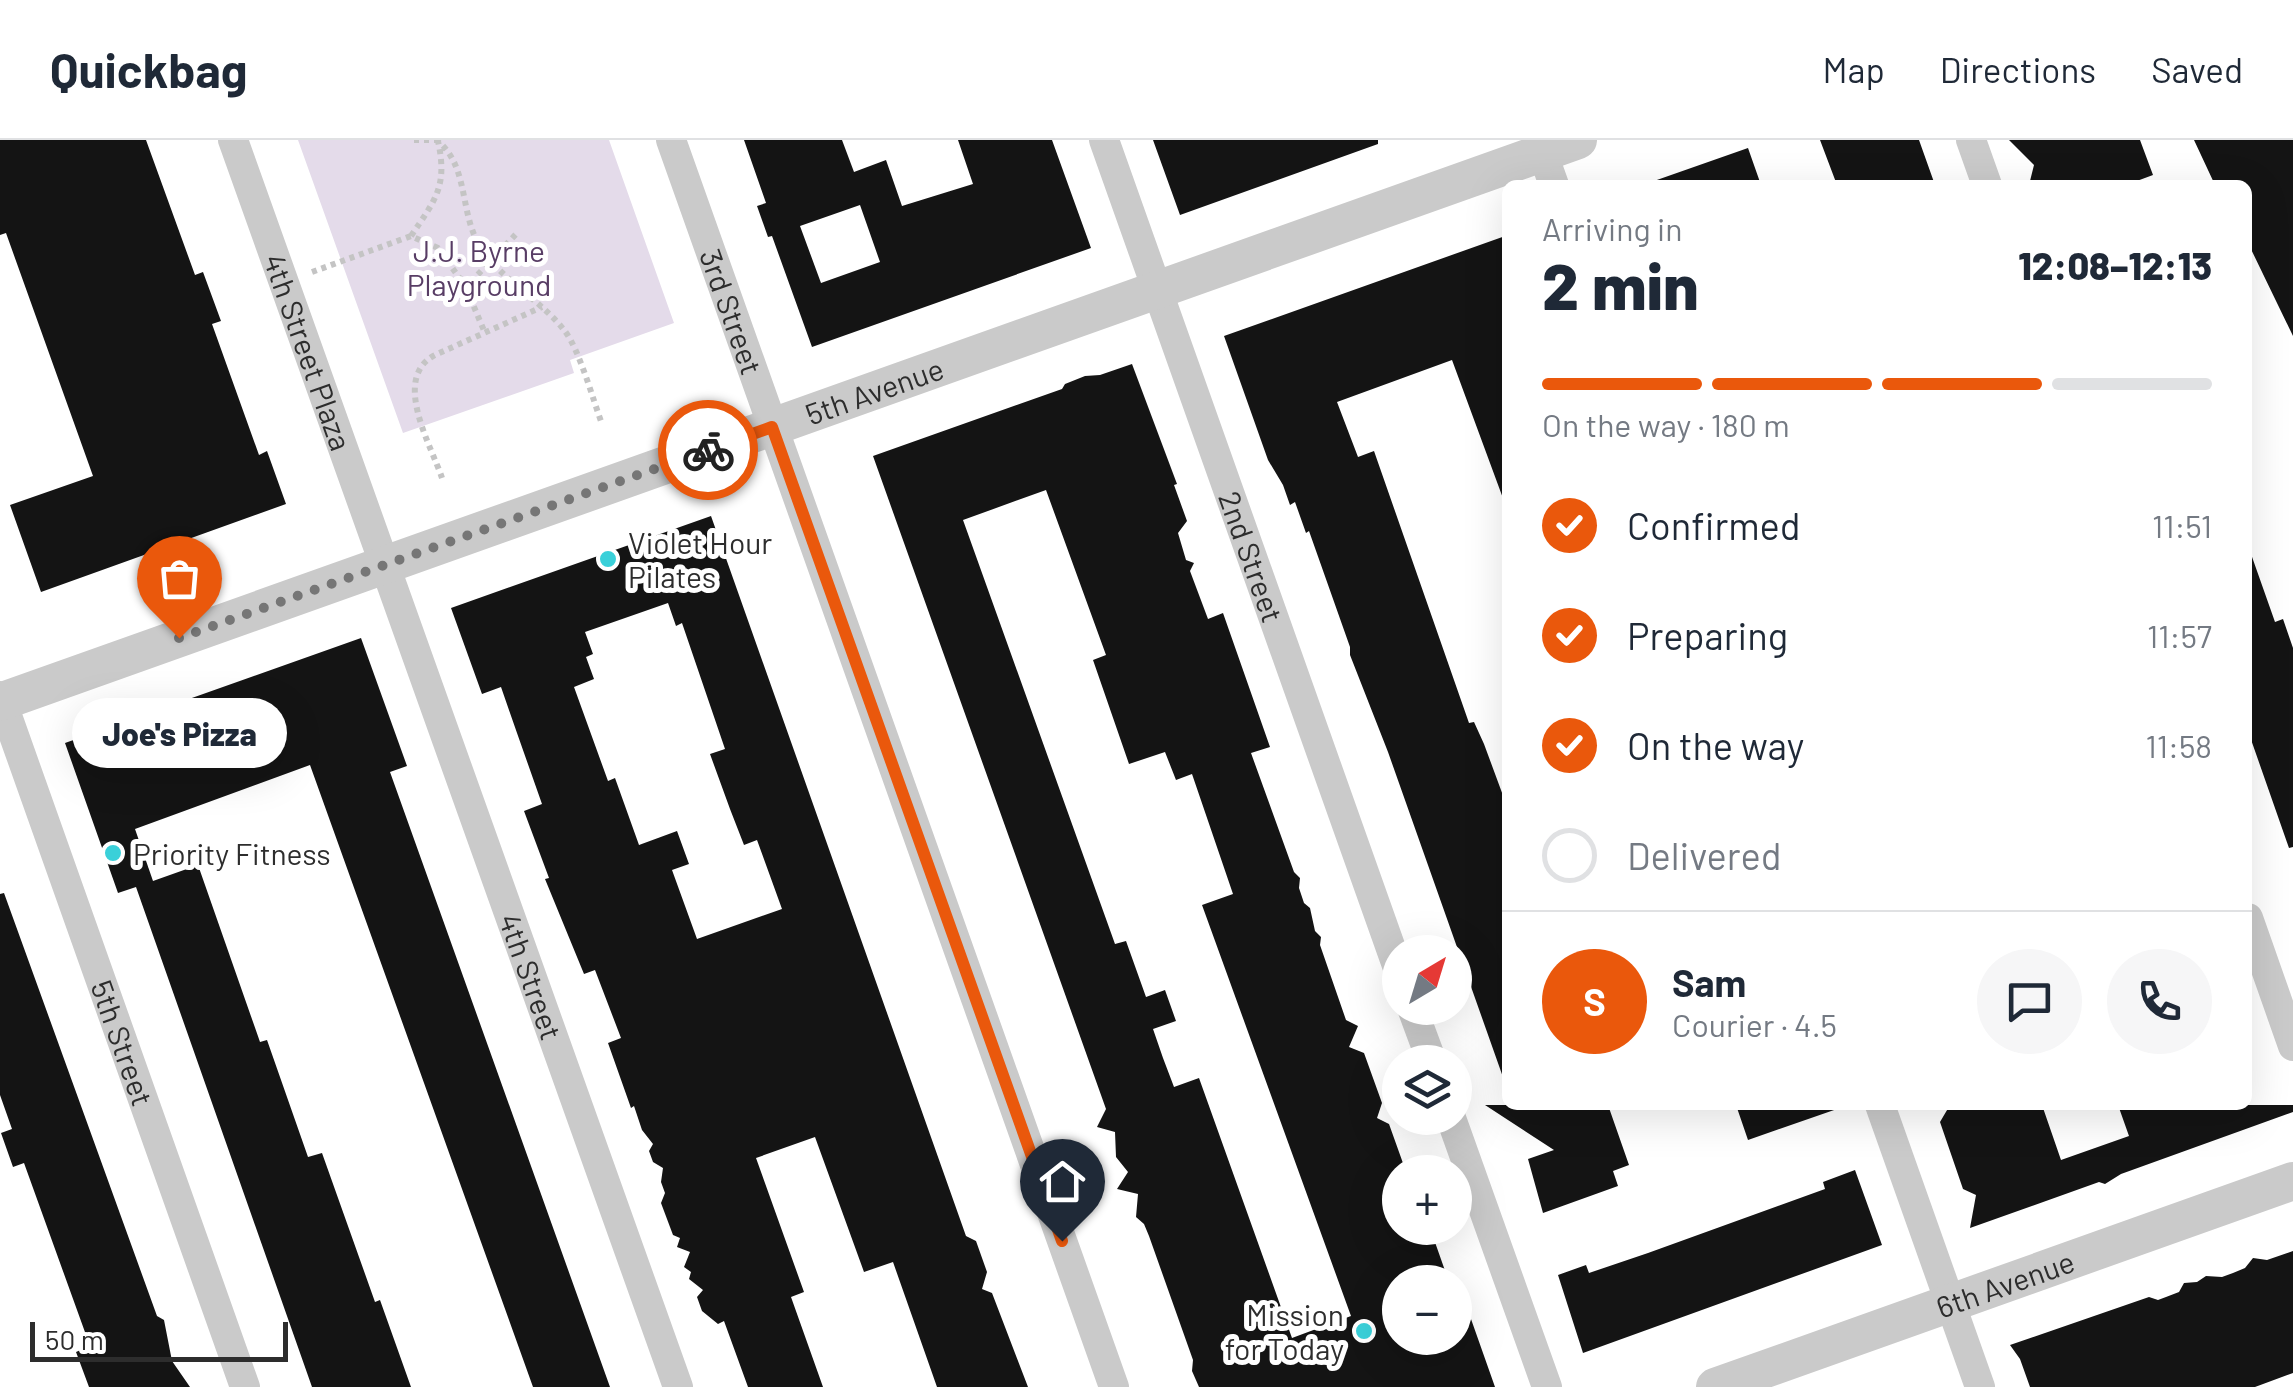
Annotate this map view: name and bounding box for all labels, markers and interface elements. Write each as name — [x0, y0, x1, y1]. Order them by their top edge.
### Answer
text: Quickbag — [50, 40, 247, 98]
text: Map — [1823, 48, 1885, 90]
text: Directions — [1940, 48, 2096, 90]
text: Saved — [2151, 48, 2243, 90]
text: Arriving in — [1542, 209, 1682, 247]
park label: J.J. Byrne Playground — [407, 232, 551, 302]
text: 12:08–12:13 — [2018, 242, 2212, 288]
street label: 3rd Street — [693, 244, 771, 379]
text: 2 min — [1542, 245, 1699, 323]
street label: 4th Street Plaza — [257, 249, 360, 455]
street label: 5th Avenue — [800, 350, 948, 432]
courier — [658, 400, 758, 500]
text: On the way · 180 m — [1542, 405, 1790, 443]
icon: bike — [681, 423, 736, 478]
street label: 2nd Street — [1212, 486, 1292, 627]
icon: check — [1542, 498, 1597, 553]
text: Confirmed — [1627, 502, 1800, 548]
text: 11:51 — [2152, 506, 2212, 544]
place label: Violet Hour Pilates — [628, 524, 772, 594]
pin — [137, 536, 222, 639]
marker: Violet Hour Pilates — [597, 548, 619, 570]
icon: bag — [152, 551, 207, 606]
icon: check — [1542, 608, 1597, 663]
text: Preparing — [1627, 612, 1788, 658]
text: 11:57 — [2147, 616, 2212, 654]
callout: Joe's Pizza — [71, 698, 286, 768]
text: Joe's Pizza — [102, 714, 257, 752]
icon: check — [1542, 718, 1597, 773]
text: On the way — [1627, 722, 1804, 768]
text: 11:58 — [2146, 726, 2212, 764]
text: Delivered — [1627, 832, 1781, 878]
place label: Priority Fitness — [133, 835, 331, 871]
marker: Priority Fitness — [102, 842, 124, 864]
street label: 4th Street — [492, 908, 571, 1044]
north arrow — [1382, 935, 1472, 1025]
map controls — [1382, 935, 1472, 1355]
button: chat — [1977, 949, 2082, 1054]
button: phone — [2107, 949, 2212, 1054]
text: Sam — [1672, 959, 1746, 1005]
street label: 5th Street — [84, 975, 162, 1110]
text: S — [1583, 978, 1606, 1024]
text: Courier · 4.5 — [1672, 1005, 1837, 1043]
button: layers — [1382, 1045, 1472, 1135]
pin — [1020, 1139, 1105, 1242]
icon: home — [1035, 1154, 1090, 1209]
button: + — [1382, 1155, 1472, 1245]
street label: 6th Avenue — [1931, 1242, 2079, 1325]
button: − — [1382, 1265, 1472, 1355]
place label: Mission for Today — [1225, 1296, 1344, 1366]
scale bar — [30, 1317, 288, 1362]
marker: Mission for Today — [1353, 1320, 1375, 1342]
text: 50 m — [45, 1322, 104, 1356]

